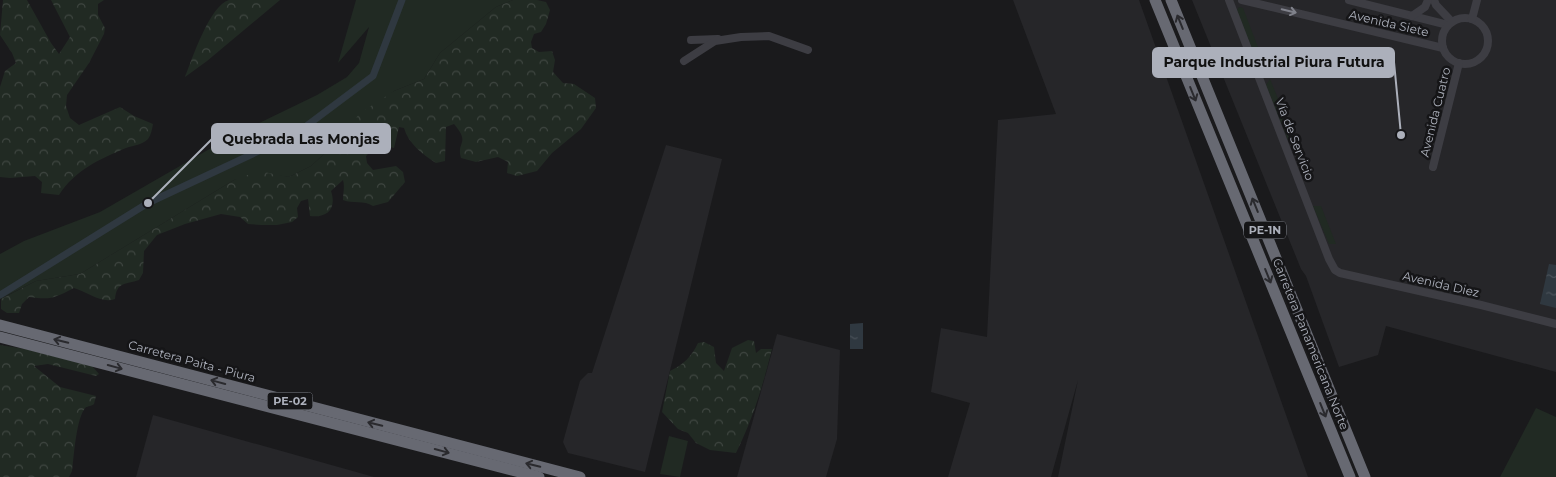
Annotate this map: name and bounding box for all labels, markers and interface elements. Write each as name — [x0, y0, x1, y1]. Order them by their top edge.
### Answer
one-way arrow — [1281, 7, 1297, 16]
street label: Avenida Siete — [1348, 7, 1430, 39]
one-way arrow — [1175, 15, 1185, 30]
callout: Parque Industrial Piura Futura — [1153, 48, 1394, 77]
text: Parque Industrial Piura Futura — [1163, 53, 1385, 71]
street label: Avenida Cuatro — [1417, 66, 1453, 158]
one-way arrow — [1189, 86, 1198, 101]
street label: Vía de Servicio — [1272, 96, 1318, 182]
callout: Quebrada Las Monjas — [212, 124, 390, 153]
text: Quebrada Las Monjas — [222, 130, 380, 148]
one-way arrow — [1249, 198, 1259, 213]
road number: PE-1N — [1244, 222, 1286, 238]
street label: Carretera Panamericana Norte — [1270, 256, 1352, 432]
one-way arrow — [1264, 268, 1274, 283]
street label: Avenida Diez — [1401, 268, 1481, 300]
one-way arrow — [54, 335, 70, 345]
street label: Carretera Paita - Piura — [127, 337, 257, 385]
one-way arrow — [106, 363, 122, 372]
one-way arrow — [211, 376, 227, 386]
road number: PE-02 — [268, 392, 312, 410]
one-way arrow — [1319, 402, 1328, 417]
one-way arrow — [368, 419, 384, 428]
one-way arrow — [433, 447, 449, 457]
one-way arrow — [525, 459, 541, 469]

